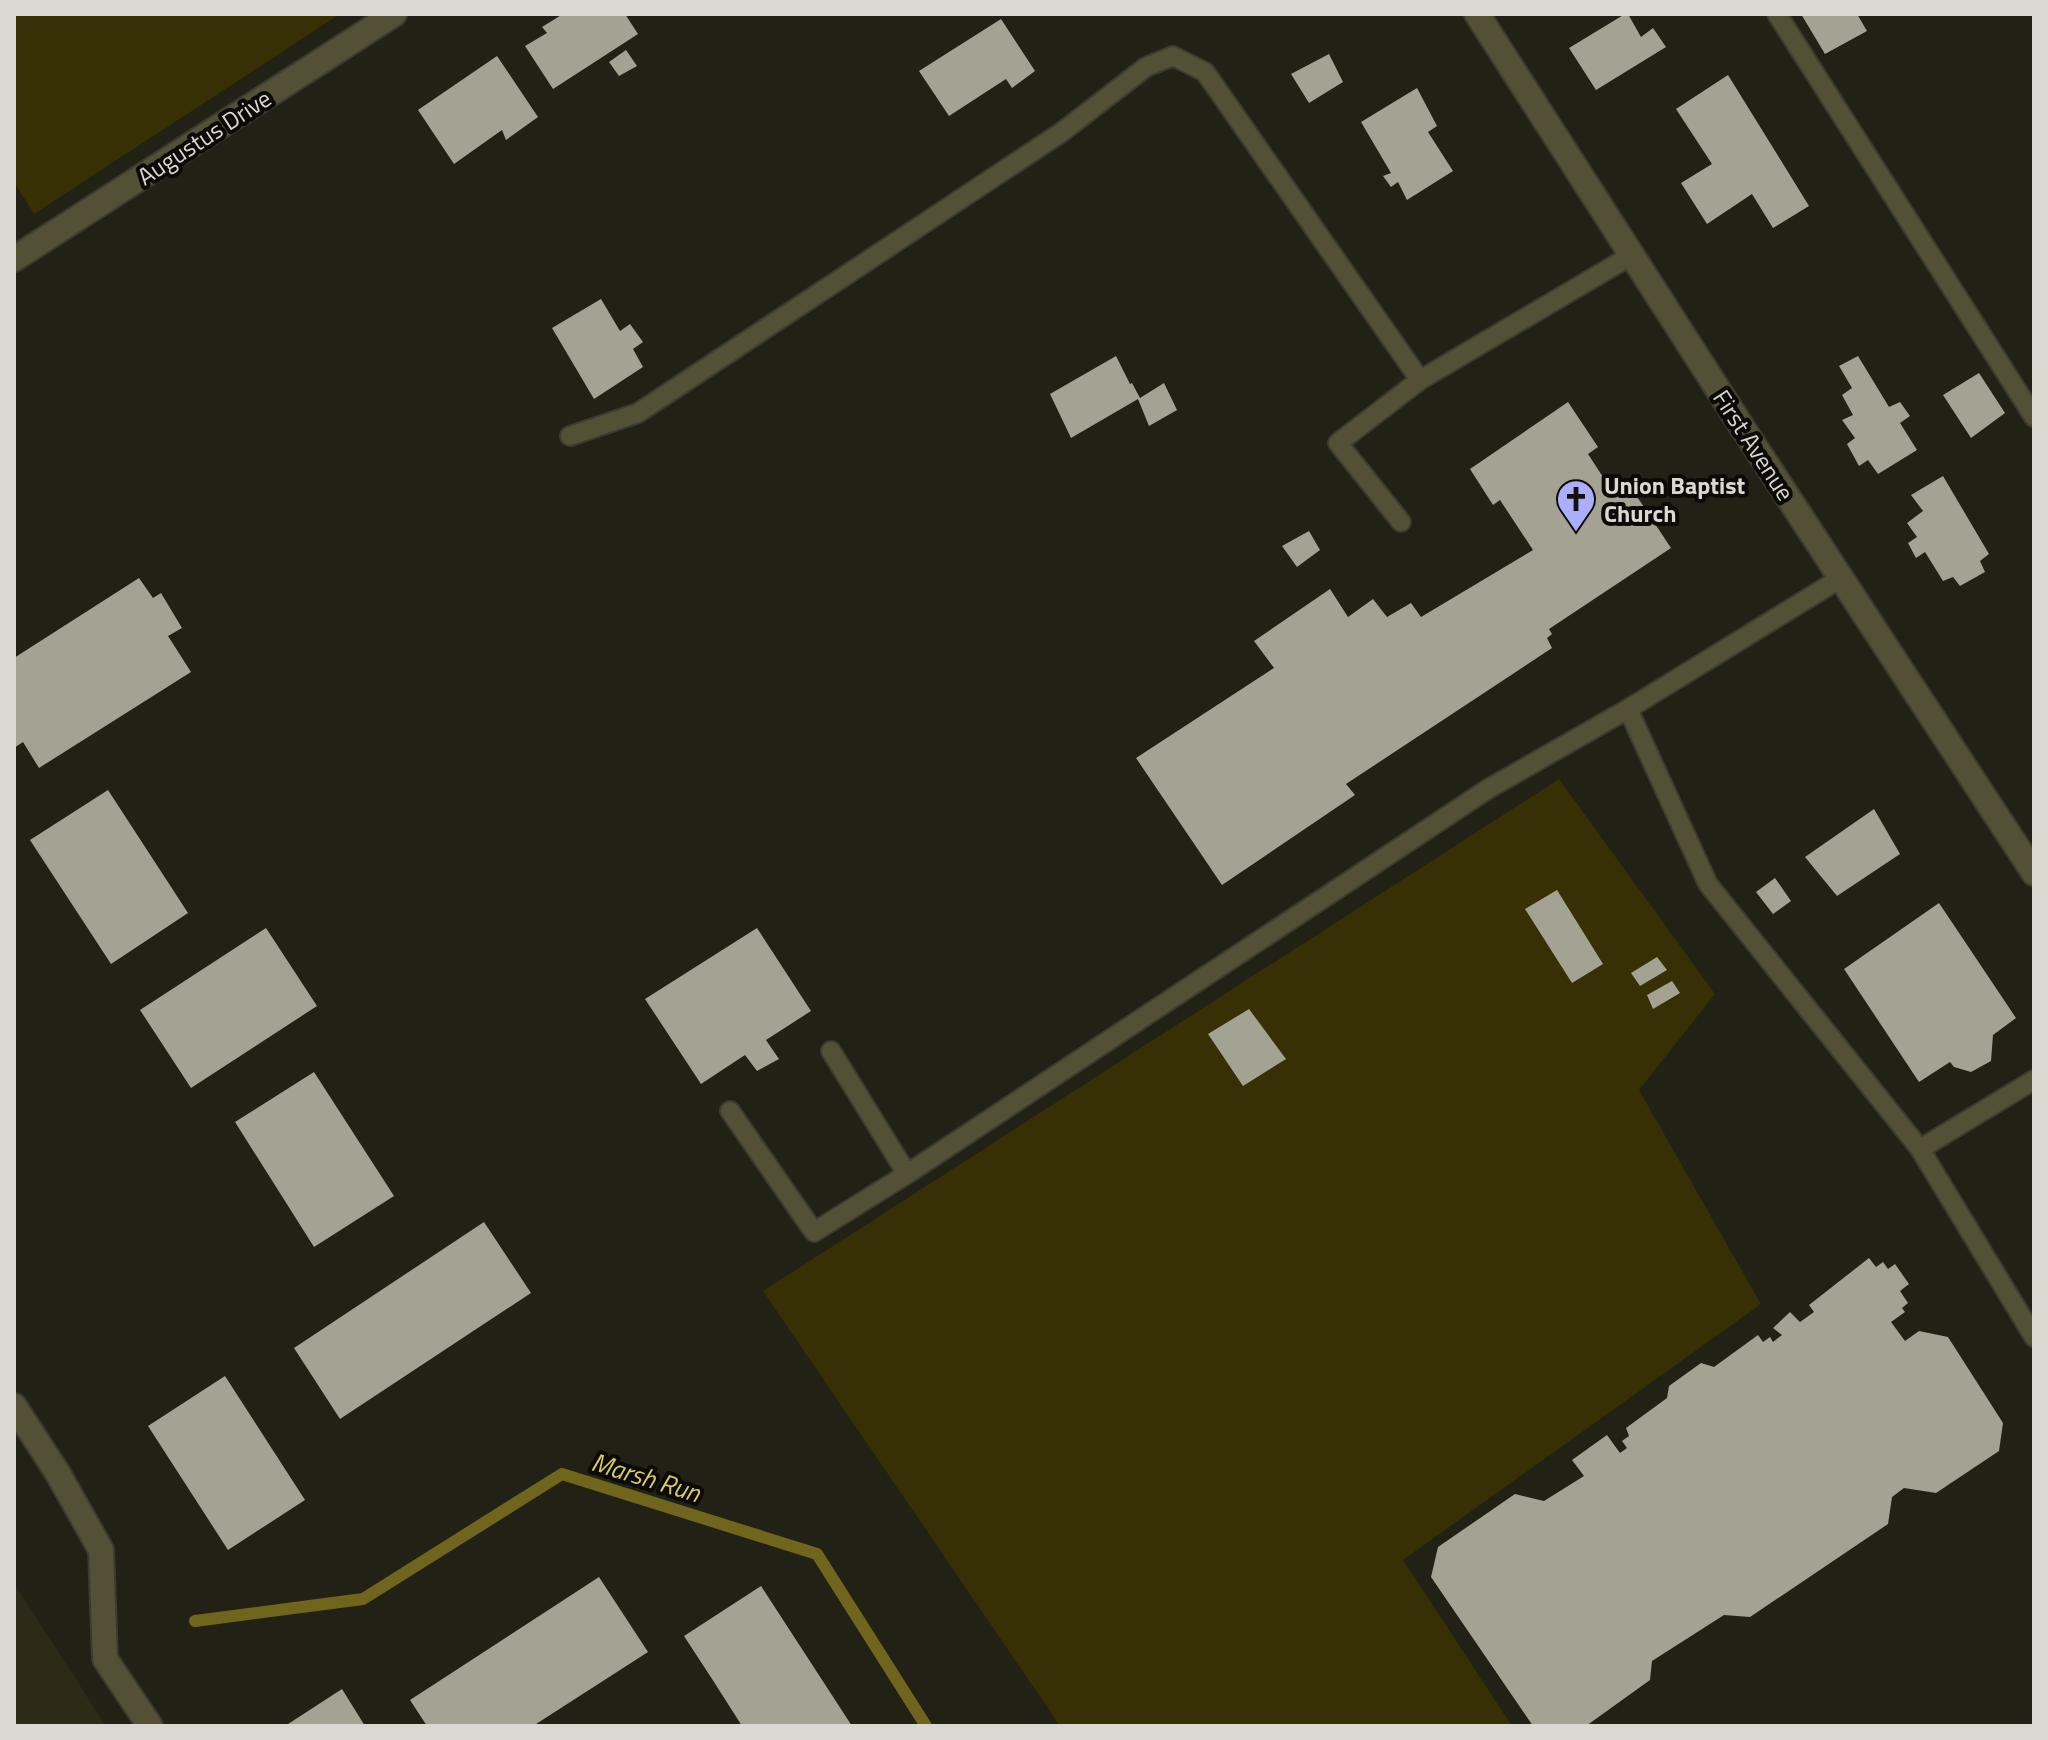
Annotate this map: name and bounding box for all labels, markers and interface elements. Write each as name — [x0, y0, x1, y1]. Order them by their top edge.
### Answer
street label: Augustus Drive — [130, 80, 278, 194]
street label: First Avenue — [1705, 382, 1803, 508]
place label: Union Baptist Church — [1604, 467, 1746, 531]
church icon: Union Baptist Church — [1555, 478, 1597, 533]
water label: Marsh Run — [587, 1442, 706, 1512]

